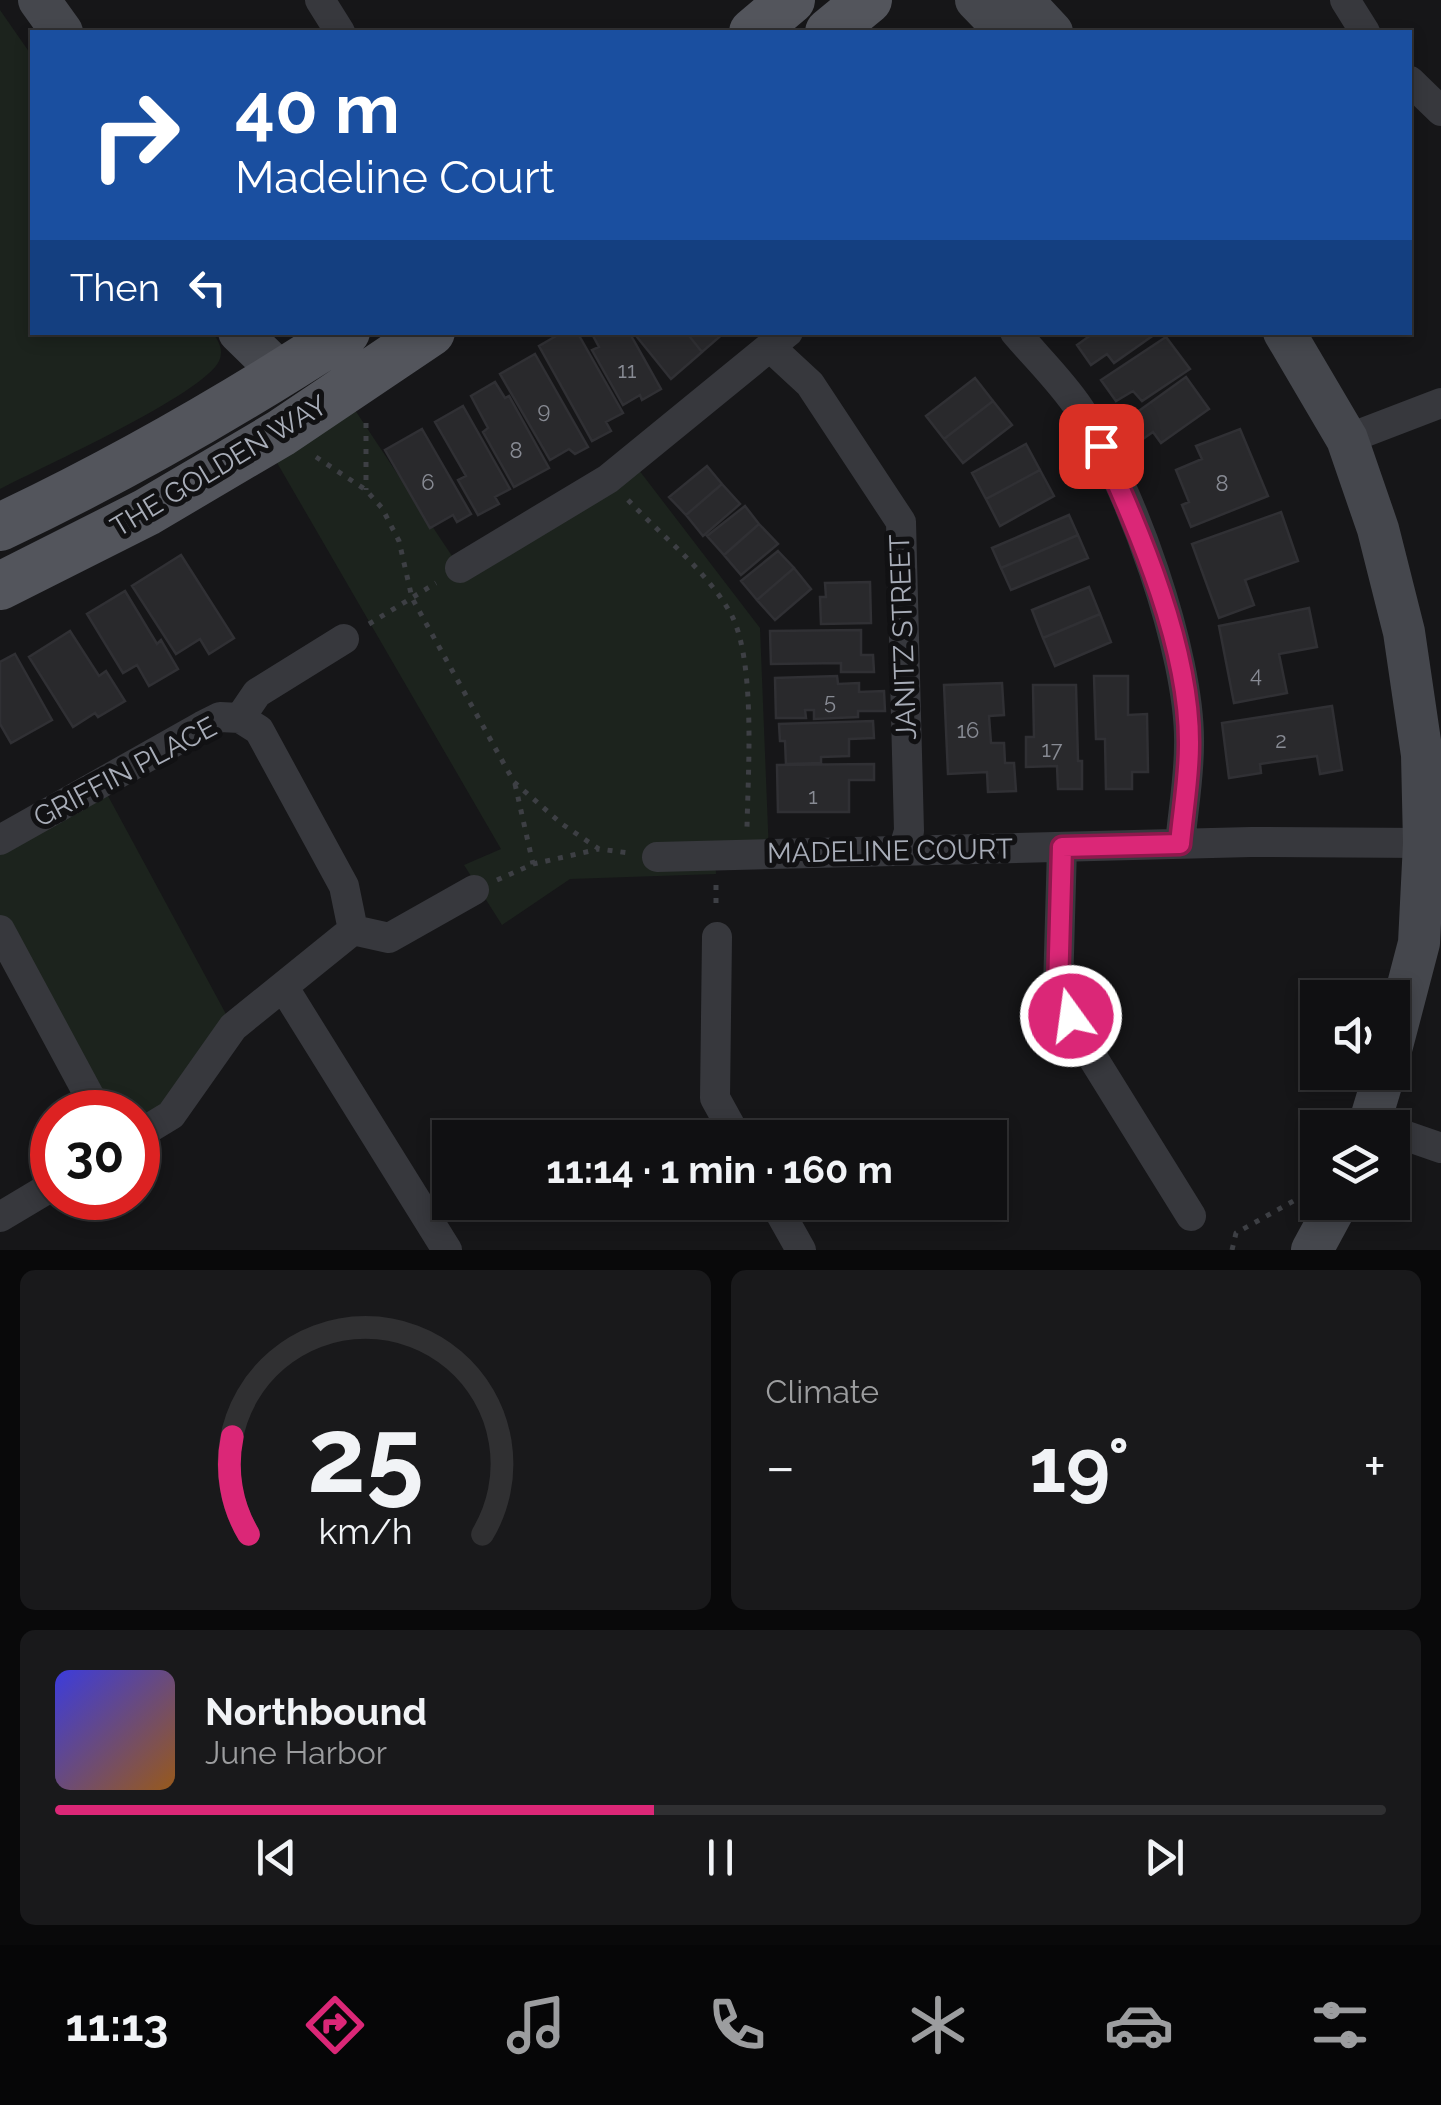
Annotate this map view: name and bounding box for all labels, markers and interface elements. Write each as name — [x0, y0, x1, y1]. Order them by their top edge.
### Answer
text: 40 m — [235, 67, 400, 149]
icon: right — [70, 70, 200, 200]
text: Madeline Court — [235, 151, 555, 204]
icon: left — [180, 260, 235, 315]
text: Then — [70, 265, 160, 310]
house number: 11 — [618, 357, 636, 383]
street label: THE GOLDEN WAY — [105, 388, 333, 544]
house number: 9 — [538, 397, 550, 423]
pin — [1059, 404, 1144, 489]
icon: arrive — [1074, 419, 1129, 474]
house number: 8 — [509, 437, 523, 463]
house number: 6 — [421, 469, 435, 495]
house number: 8 — [1215, 470, 1229, 496]
street label: JANITZ STREET — [883, 534, 923, 740]
house number: 4 — [1250, 661, 1262, 687]
house number: 5 — [824, 688, 836, 714]
street label: GRIFFIN PLACE — [28, 710, 222, 834]
house number: 16 — [957, 717, 979, 743]
house number: 2 — [1275, 727, 1287, 753]
house number: 17 — [1041, 736, 1063, 762]
house number: 1 — [808, 783, 818, 809]
street label: MADELINE COURT — [767, 832, 1013, 870]
position arrow — [1019, 964, 1123, 1068]
map controls — [1300, 980, 1410, 1220]
button: sound — [1300, 980, 1410, 1090]
speed limit sign: 30 — [30, 1090, 160, 1220]
button: layers — [1300, 1110, 1410, 1220]
text: 11:14 · 1 min · 160 m — [546, 1147, 893, 1192]
text: Climate — [766, 1373, 879, 1410]
text: 25 — [307, 1394, 423, 1516]
text: 19° — [1029, 1421, 1129, 1510]
text: − — [766, 1434, 795, 1499]
text: + — [1363, 1434, 1386, 1499]
text: km/h — [318, 1510, 412, 1552]
text: Northbound — [205, 1689, 427, 1734]
text: June Harbor — [205, 1734, 387, 1771]
icon: previous — [249, 1830, 304, 1885]
icon: pause — [693, 1830, 748, 1885]
icon: next — [1137, 1830, 1192, 1885]
icon: directions — [300, 1990, 370, 2060]
icon: music — [501, 1990, 571, 2060]
icon: phone — [702, 1990, 772, 2060]
icon: climate — [903, 1990, 973, 2060]
icon: car — [1104, 1990, 1174, 2060]
icon: filters — [1305, 1990, 1375, 2060]
text: 11:13 — [66, 1999, 168, 2052]

